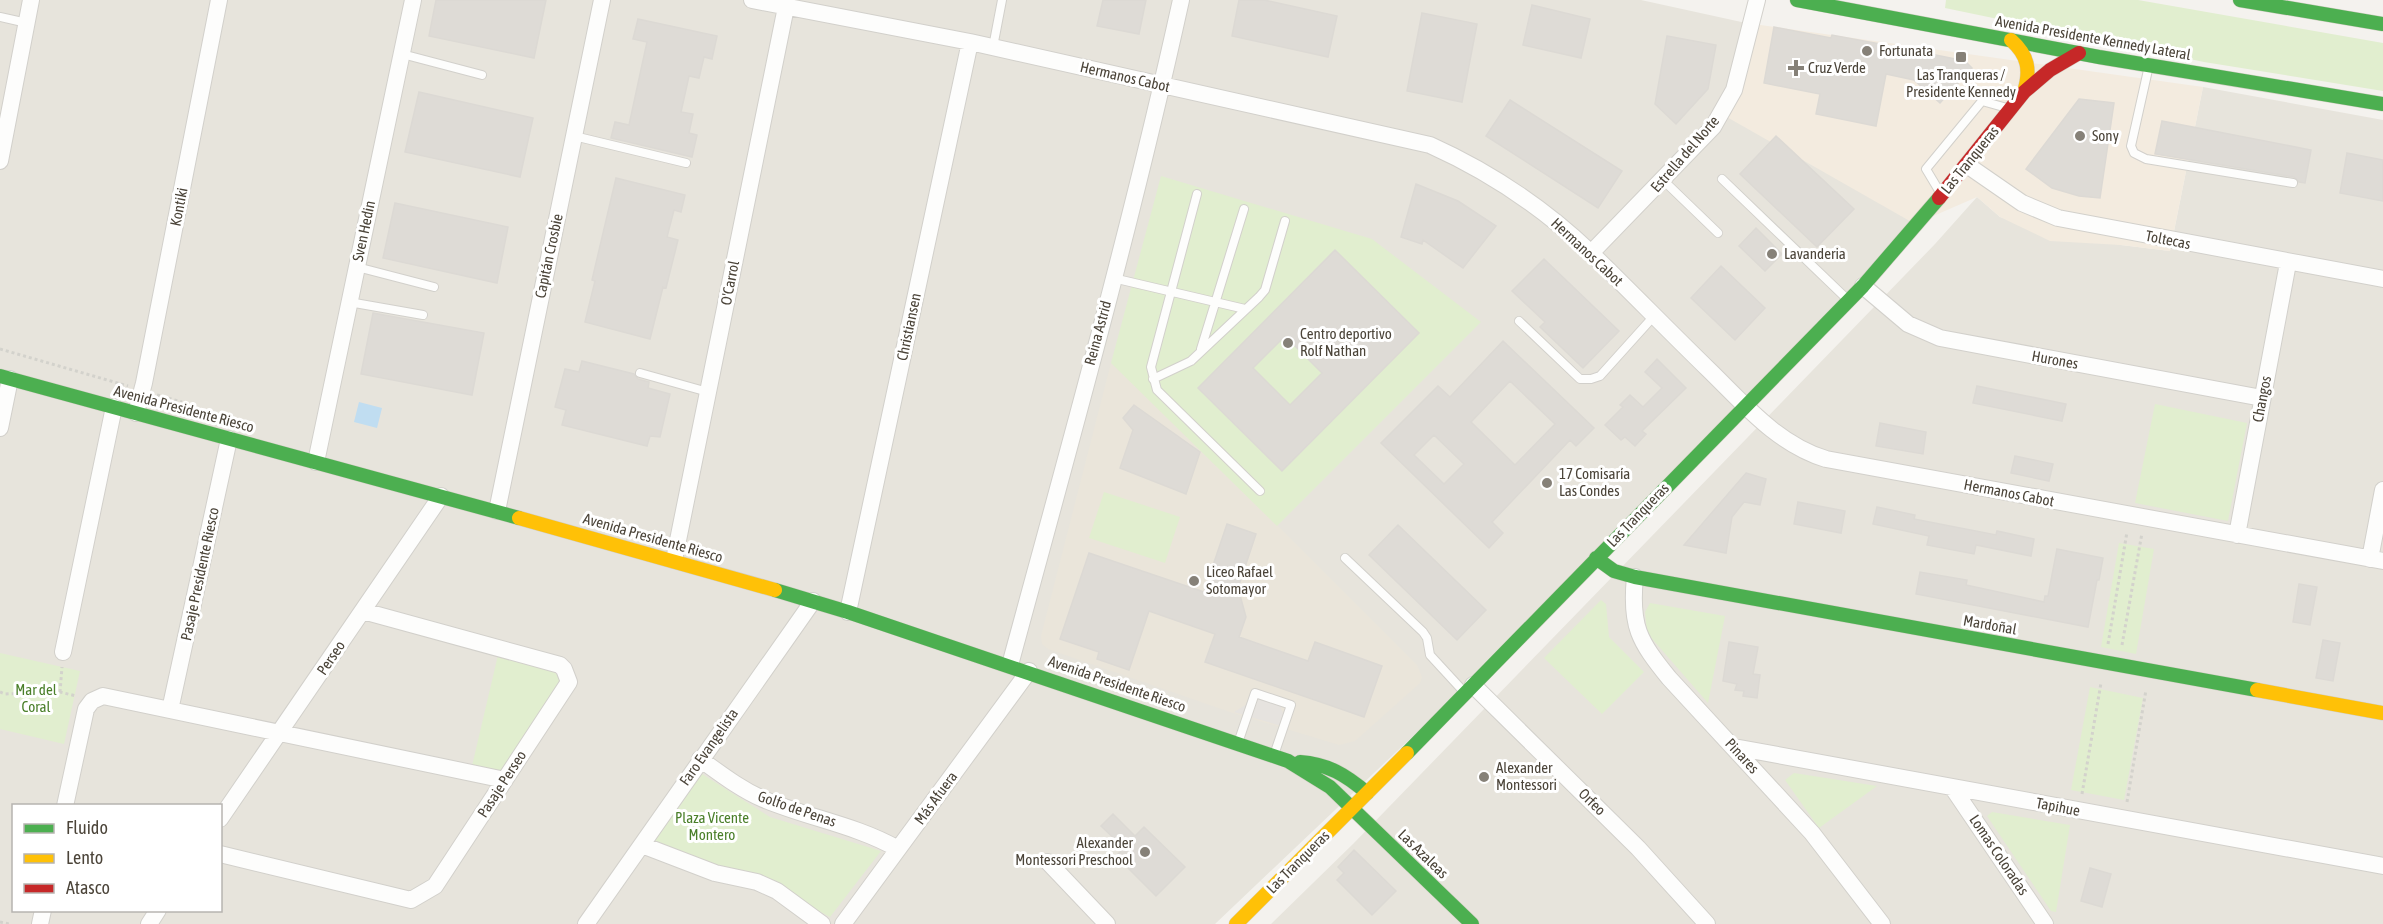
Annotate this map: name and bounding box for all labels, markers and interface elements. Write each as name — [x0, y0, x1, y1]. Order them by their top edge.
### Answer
street label: Avenida Presidente Kennedy Lateral — [1994, 12, 2192, 63]
place label: Fortunata — [1879, 42, 1933, 59]
marker: Fortunata — [1860, 44, 1874, 58]
marker: Las Tranqueras / Presidente Kennedy — [1954, 50, 1968, 64]
street label: Hermanos Cabot — [1079, 58, 1172, 95]
place label: Cruz Verde — [1808, 59, 1866, 76]
marker: Cruz Verde — [1789, 61, 1803, 75]
place label: Las Tranqueras / Presidente Kennedy — [1906, 66, 2016, 100]
street label: Estrella del Norte — [1647, 112, 1722, 195]
street label: Las Tranqueras — [1937, 123, 2002, 197]
place label: Sony — [2092, 127, 2119, 144]
marker: Sony — [2073, 129, 2087, 143]
street label: Kontiki — [166, 186, 191, 228]
street label: Sven Hedin — [349, 199, 378, 263]
street label: Capitán Crosbie — [531, 212, 566, 300]
street label: Hermanos Cabot — [1548, 214, 1627, 289]
street label: Toltecas — [2144, 227, 2192, 252]
place label: Lavanderia — [1784, 245, 1846, 262]
marker: Lavanderia — [1765, 247, 1779, 261]
street label: O'Carrol — [717, 259, 742, 307]
street label: Christiansen — [893, 292, 924, 362]
street label: Reina Astrid — [1081, 299, 1114, 367]
place label: Centro deportivo Rolf Nathan — [1300, 325, 1392, 359]
marker: Centro deportivo Rolf Nathan — [1281, 336, 1295, 350]
street label: Hurones — [2031, 347, 2080, 372]
street label: Changos — [2249, 374, 2274, 423]
street label: Avenida Presidente Riesco — [112, 382, 256, 435]
place label: 17 Comisaría Las Condes — [1559, 465, 1630, 499]
street label: Hermanos Cabot — [1963, 475, 2056, 510]
marker: 17 Comisaría Las Condes — [1540, 476, 1554, 490]
street label: Las Tranqueras — [1603, 479, 1672, 550]
street label: Pasaje Presidente Riesco — [177, 506, 222, 642]
street label: Avenida Presidente Riesco — [581, 509, 725, 566]
place label: Liceo Rafael Sotomayor — [1206, 563, 1273, 597]
marker: Liceo Rafael Sotomayor — [1187, 574, 1201, 588]
street label: Mardoñal — [1962, 611, 2018, 638]
street label: Perseo — [313, 637, 348, 678]
street label: Avenida Presidente Riesco — [1046, 652, 1188, 715]
park label: Mar del Coral — [15, 681, 57, 715]
street label: Faro Evangelista — [676, 705, 741, 788]
street label: Pinares — [1722, 735, 1763, 777]
street label: Pasaje Perseo — [474, 747, 529, 820]
place label: Alexander Montessori — [1496, 759, 1557, 793]
street label: Más Afuera — [911, 768, 960, 827]
marker: Alexander Montessori — [1477, 770, 1491, 784]
street label: Orfeo — [1575, 785, 1609, 819]
street label: Golfo de Penas — [756, 787, 839, 830]
street label: Tapihue — [2035, 794, 2082, 819]
legend — [12, 804, 222, 912]
park label: Plaza Vicente Montero — [675, 809, 749, 843]
street label: Lomas Coloradas — [1966, 811, 2033, 898]
text: Fluido — [66, 817, 108, 838]
street label: Las Azaleas — [1395, 826, 1452, 882]
street label: Las Tranqueras — [1263, 827, 1333, 897]
place label: Alexander Montessori Preschool — [1015, 834, 1134, 868]
marker: Alexander Montessori Preschool — [1138, 845, 1152, 859]
text: Lento — [66, 847, 103, 868]
text: Atasco — [66, 877, 110, 898]

